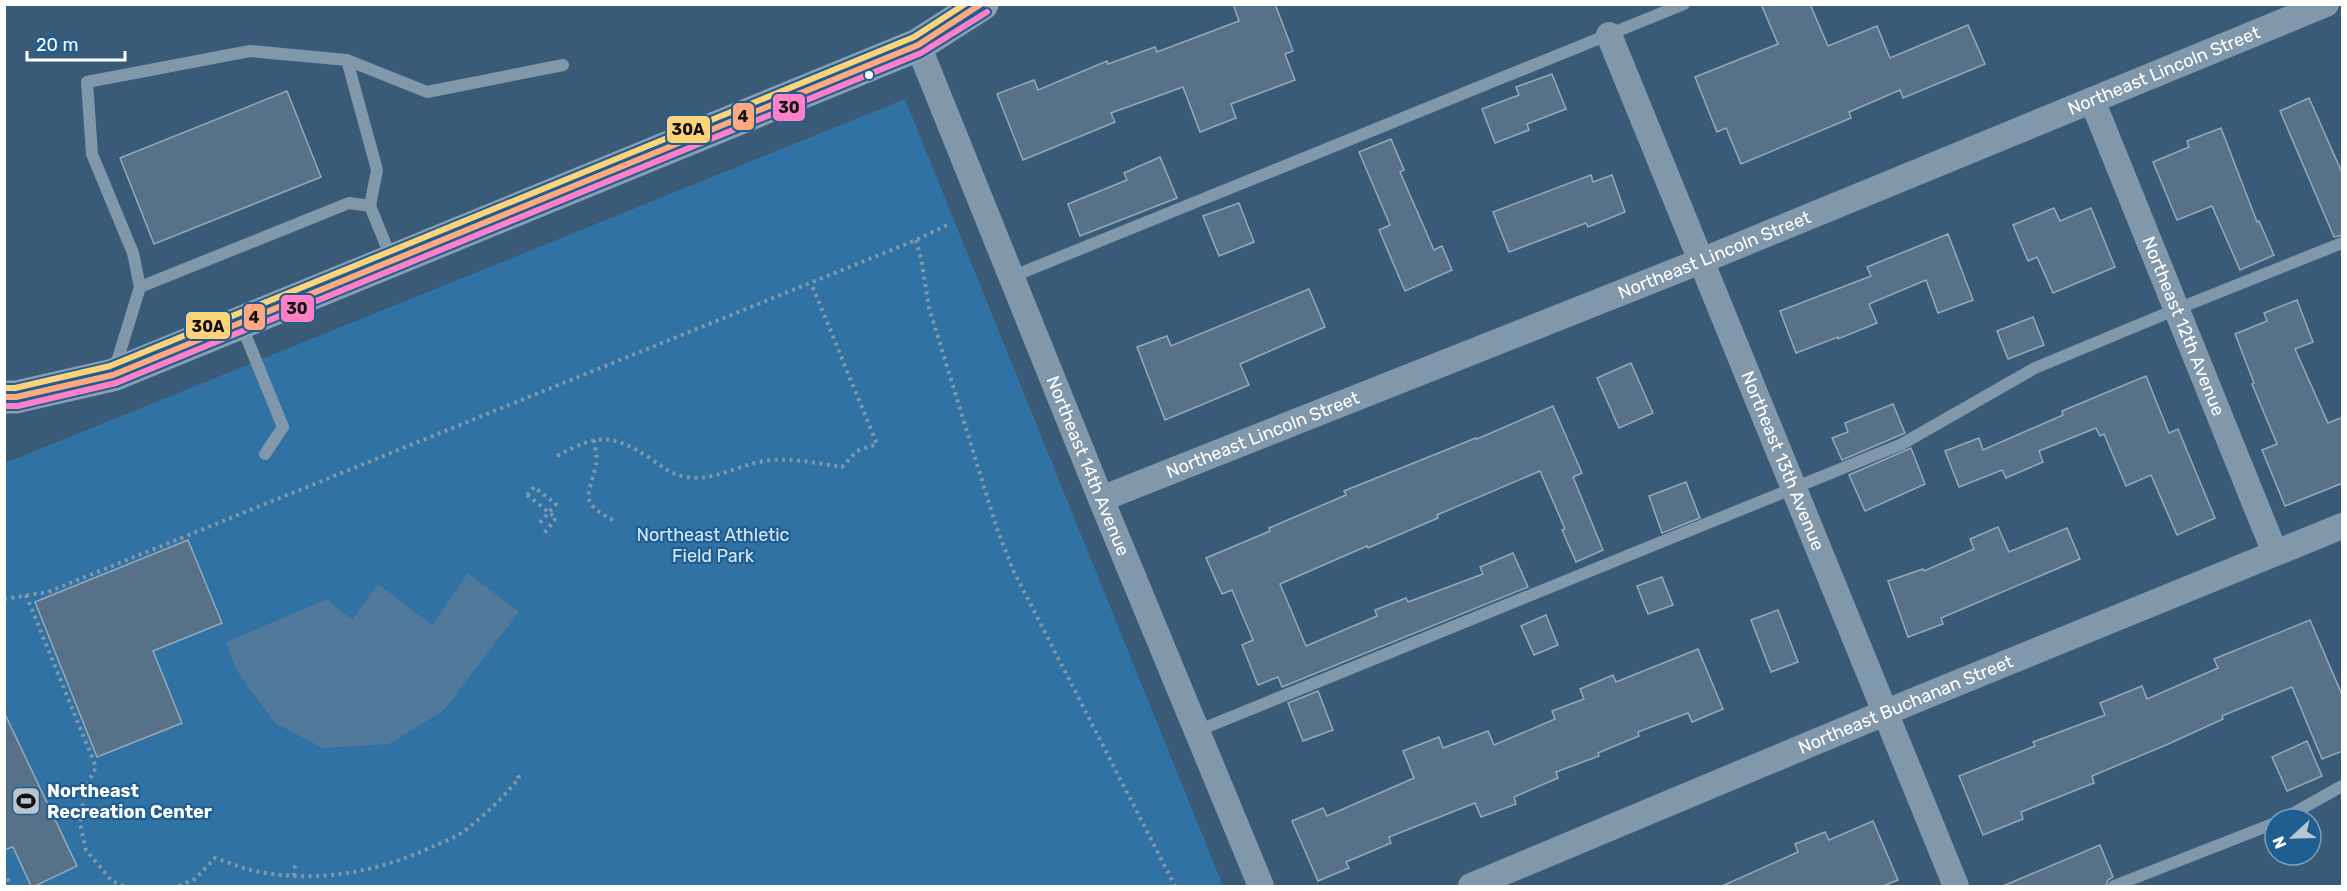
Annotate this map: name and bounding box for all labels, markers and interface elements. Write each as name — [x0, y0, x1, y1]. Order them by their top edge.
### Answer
street label: Northeast Lincoln Street — [2065, 21, 2263, 120]
scale bar — [27, 24, 124, 62]
text: 20 m — [36, 34, 78, 56]
unlabelled marker — [863, 69, 875, 81]
line badge: 30 — [772, 93, 806, 122]
text: 30 — [778, 98, 800, 117]
line badge: 4 — [732, 102, 755, 131]
text: 4 — [738, 107, 749, 126]
line badge: 30A — [666, 115, 711, 144]
text: 30A — [672, 120, 705, 139]
street label: Northeast Lincoln Street — [1615, 206, 1814, 304]
street label: Northeast 12th Avenue — [2137, 233, 2230, 419]
line badge: 30 — [280, 294, 315, 323]
text: 30 — [286, 299, 308, 318]
line badge: 4 — [243, 303, 266, 331]
text: 4 — [249, 308, 260, 327]
line badge: 30A — [185, 311, 231, 340]
text: 30A — [192, 317, 225, 336]
street label: Northeast 13th Avenue — [1736, 368, 1829, 554]
street label: Northeast 14th Avenue — [1042, 373, 1134, 559]
street label: Northeast Lincoln Street — [1163, 387, 1362, 483]
park label: Northeast Athletic Field Park — [636, 524, 790, 567]
street label: Northeast Buchanan Street — [1795, 650, 2016, 759]
place label: Northeast Recreation Center — [47, 780, 212, 823]
sports icon: Northeast Recreation Center — [10, 785, 42, 817]
north arrow — [2263, 807, 2323, 867]
text: N — [2269, 834, 2291, 851]

